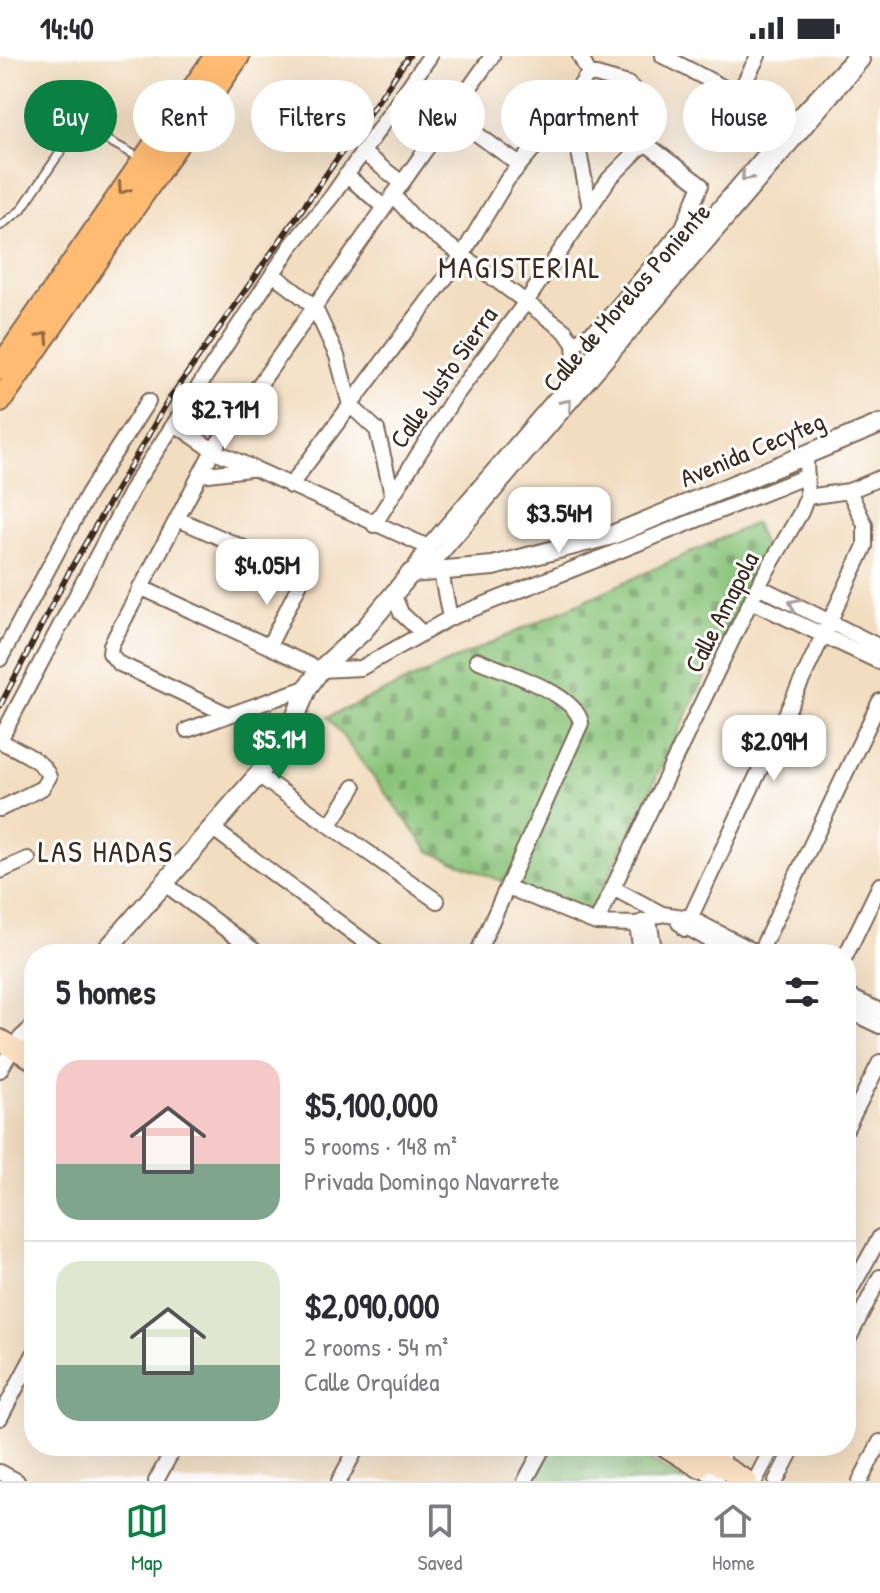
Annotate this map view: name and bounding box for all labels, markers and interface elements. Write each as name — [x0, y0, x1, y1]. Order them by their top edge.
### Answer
text: 14:40 — [40, 8, 94, 48]
chip: Buy — [24, 80, 117, 152]
chip: Rent — [133, 80, 235, 152]
chip: Filters — [251, 80, 374, 152]
chip: New — [390, 80, 485, 152]
chip: Apartment — [501, 80, 667, 152]
chip: House — [683, 80, 796, 152]
one-way arrow — [741, 167, 756, 182]
one-way arrow — [118, 181, 133, 195]
street label: Calle de Morelos Poniente — [534, 195, 718, 399]
district label: MAGISTERIAL — [438, 247, 602, 287]
street label: Calle Justo Sierra — [381, 299, 505, 455]
one-way arrow — [34, 331, 49, 345]
pin: $2.71M — [160, 383, 290, 451]
text: $2.71M — [191, 391, 259, 426]
one-way arrow — [557, 399, 572, 414]
street label: Avenida Cecyteg — [674, 403, 830, 495]
pin: $3.54M — [494, 487, 624, 555]
text: $3.54M — [526, 495, 592, 530]
pin: $4.05M — [202, 539, 332, 607]
street label: Calle Amapola — [676, 546, 766, 678]
text: $4.05M — [234, 547, 300, 582]
one-way arrow — [788, 598, 803, 614]
pin: $5.1M — [223, 713, 335, 781]
pin: $2.09M — [709, 715, 839, 783]
text: $5.1M — [252, 721, 306, 756]
text: $2.09M — [740, 723, 808, 758]
district label: LAS HADAS — [38, 831, 174, 871]
text: 5 homes — [56, 969, 156, 1015]
icon: filters — [780, 970, 824, 1014]
text: $5,100,000 — [304, 1082, 438, 1128]
icon: home — [120, 1092, 216, 1188]
text: 5 rooms · 148 m² — [304, 1128, 457, 1163]
text: Privada Domingo Navarrete — [304, 1163, 560, 1198]
text: $2,090,000 — [304, 1283, 440, 1329]
icon: home — [120, 1293, 216, 1389]
text: 2 rooms · 54 m² — [304, 1329, 448, 1364]
text: Calle Orquídea — [304, 1364, 439, 1399]
tab: Map — [125, 1499, 169, 1577]
tab: Saved — [418, 1499, 462, 1577]
tab: Home — [711, 1499, 755, 1577]

